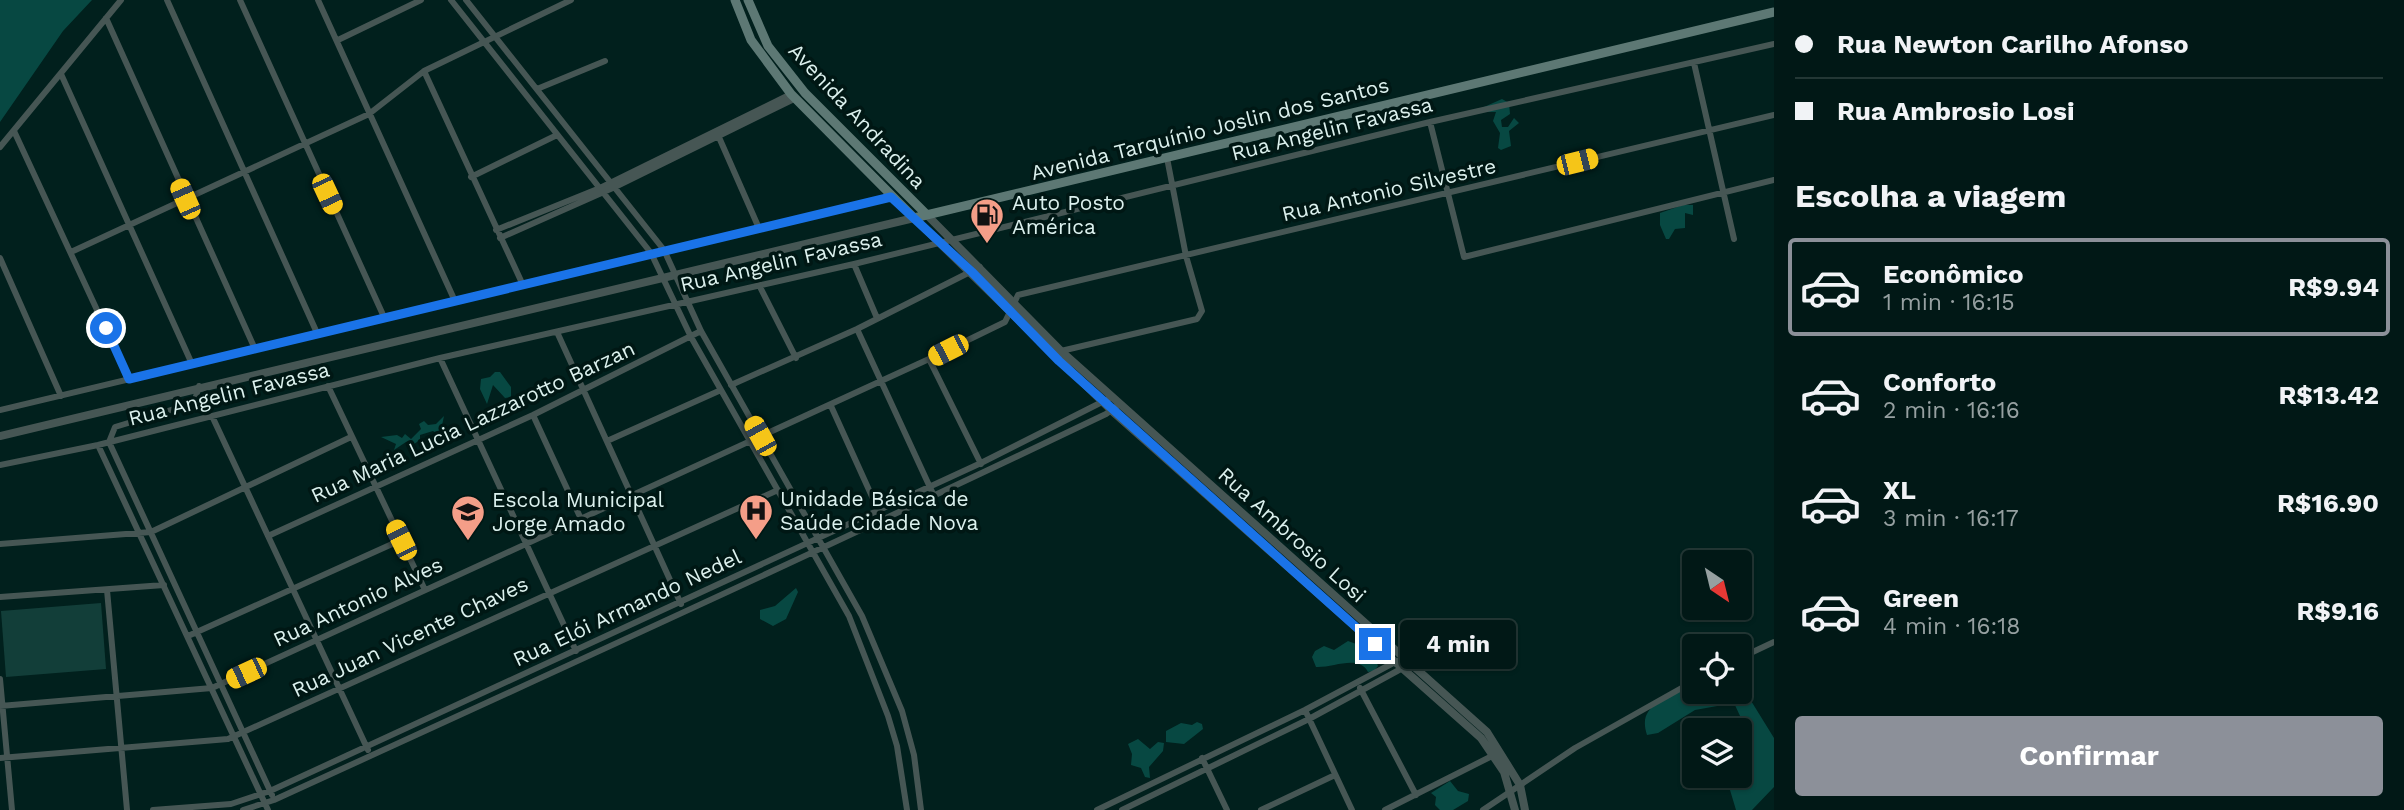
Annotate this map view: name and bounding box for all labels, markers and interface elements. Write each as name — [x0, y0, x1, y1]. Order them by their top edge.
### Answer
text: Rua Newton Carilho Afonso — [1837, 29, 2189, 59]
street label: Avenida Andradina — [784, 38, 931, 194]
street label: Avenida Tarquínio Joslin dos Santos — [1028, 72, 1392, 185]
street label: Rua Angelin Favassa — [1229, 91, 1435, 166]
text: Rua Ambrosio Losi — [1837, 96, 2074, 126]
car — [1555, 147, 1600, 177]
street label: Rua Antonio Silvestre — [1279, 153, 1498, 226]
car — [309, 171, 346, 217]
car — [167, 176, 204, 222]
text: Escolha a viagem — [1795, 177, 2066, 215]
place label: Auto Posto América — [1012, 190, 1125, 239]
fuel station icon: Auto Posto América — [968, 196, 1006, 245]
street label: Rua Angelin Favassa — [677, 226, 884, 297]
icon: car — [1799, 256, 1862, 319]
text: Econômico — [1883, 259, 2024, 289]
text: R$9.94 — [2288, 272, 2379, 302]
text: 1 min · 16:15 — [1883, 289, 2015, 316]
route start — [90, 312, 122, 344]
car — [925, 331, 972, 369]
street label: Rua Maria Lucia Lazzarotto Barzan — [307, 335, 639, 508]
street label: Rua Angelin Favassa — [126, 356, 332, 431]
icon: car — [1799, 364, 1862, 427]
text: Conforto — [1883, 367, 1996, 397]
text: R$13.42 — [2278, 380, 2379, 410]
text: 2 min · 16:16 — [1883, 397, 2020, 424]
car — [741, 413, 780, 459]
street label: Rua Ambrosio Losi — [1213, 462, 1371, 608]
icon: car — [1799, 472, 1862, 535]
text: XL — [1883, 475, 1916, 505]
place label: Unidade Básica de Saúde Cidade Nova — [780, 486, 979, 535]
place label: Escola Municipal Jorge Amado — [492, 487, 665, 536]
text: R$16.90 — [2277, 488, 2379, 518]
hospital icon: Unidade Básica de Saúde Cidade Nova — [737, 492, 775, 541]
school or university icon: Escola Municipal Jorge Amado — [449, 493, 487, 542]
text: 3 min · 16:17 — [1883, 505, 2019, 532]
car — [383, 517, 420, 563]
street label: Rua Elói Armando Nedel — [509, 543, 745, 671]
north arrow — [1682, 550, 1752, 620]
map controls — [1682, 550, 1752, 788]
street label: Rua Antonio Alves — [269, 551, 446, 652]
street label: Rua Juan Vicente Chaves — [288, 571, 532, 702]
icon: car — [1799, 580, 1862, 643]
text: Green — [1883, 583, 1959, 613]
text: R$9.16 — [2296, 596, 2379, 626]
text: 4 min · 16:18 — [1883, 613, 2021, 640]
callout: 4 min — [1400, 620, 1515, 668]
route end — [1359, 628, 1391, 660]
text: 4 min — [1426, 631, 1490, 658]
button: locate — [1682, 634, 1752, 704]
car — [223, 655, 270, 691]
button: Confirmar — [1795, 716, 2383, 796]
button: layers — [1682, 718, 1752, 788]

